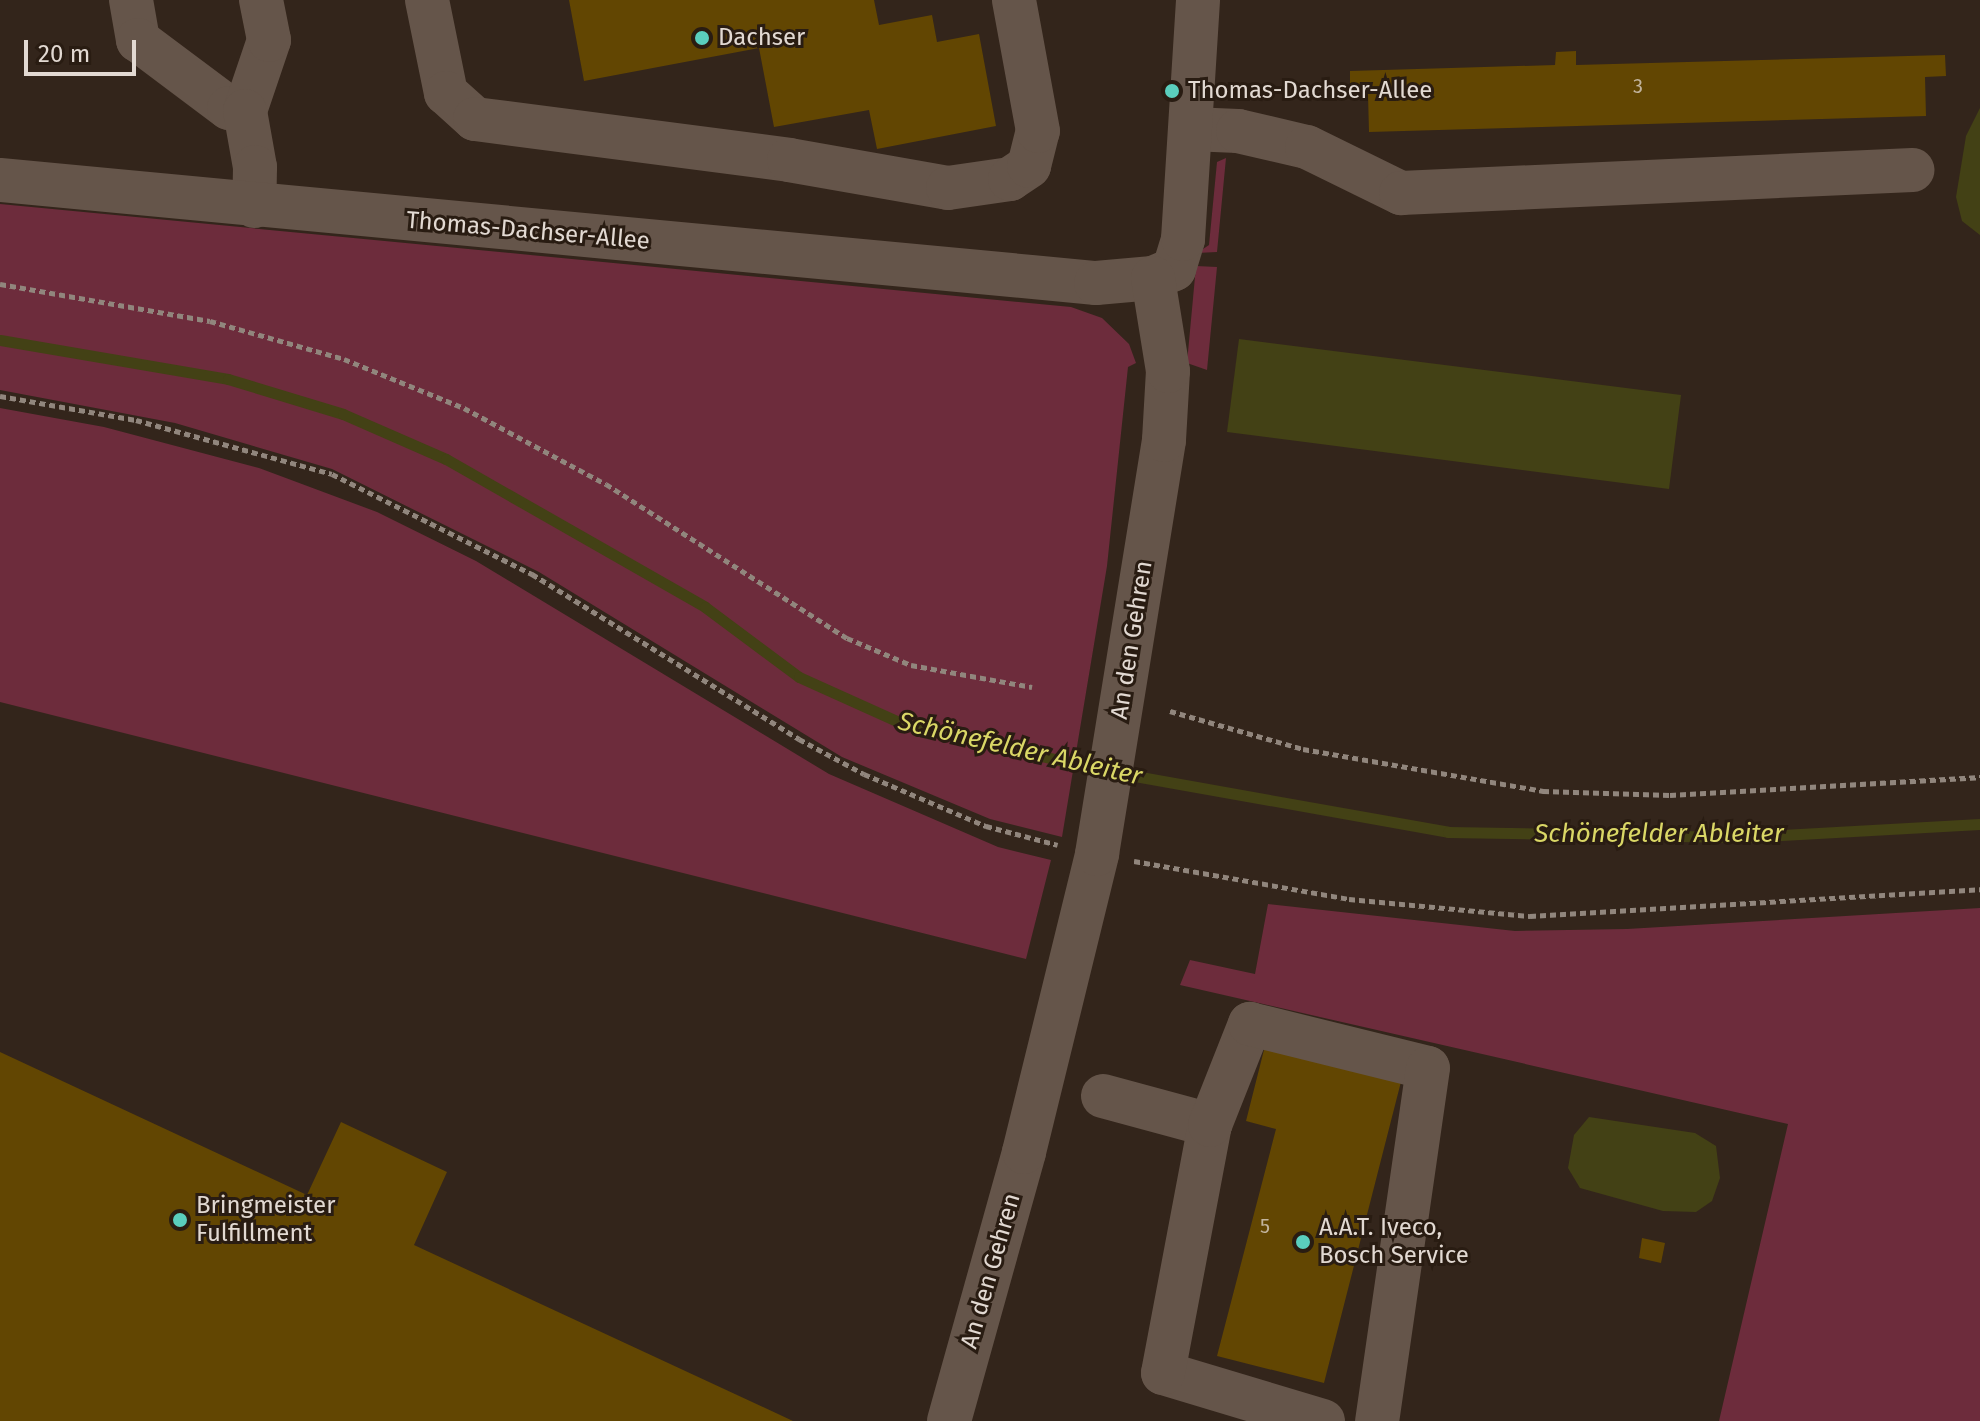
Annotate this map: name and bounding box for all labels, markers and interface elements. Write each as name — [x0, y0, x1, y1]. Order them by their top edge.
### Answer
scale bar — [28, 24, 140, 74]
place label: Dachser — [718, 24, 805, 52]
marker: Dachser — [693, 29, 711, 47]
text: 20 m — [38, 40, 90, 68]
house number: 3 — [1633, 74, 1643, 98]
place label: Thomas-Dachser-Allee — [1188, 77, 1432, 105]
marker: Thomas-Dachser-Allee — [1163, 82, 1181, 100]
street label: Thomas-Dachser-Allee — [405, 206, 651, 256]
street label: An den Gehren — [1105, 559, 1159, 721]
water label: Schönefelder Ableiter — [895, 706, 1145, 792]
water label: Schönefelder Ableiter — [1534, 818, 1784, 850]
street label: An den Gehren — [955, 1190, 1027, 1352]
place label: Bringmeister Fulfillment — [196, 1192, 335, 1248]
marker: Bringmeister Fulfillment — [171, 1211, 189, 1229]
house number: 5 — [1260, 1214, 1270, 1238]
place label: A.A.T. Iveco, Bosch Service — [1319, 1214, 1469, 1270]
marker: A.A.T. Iveco, Bosch Service — [1294, 1233, 1312, 1251]

